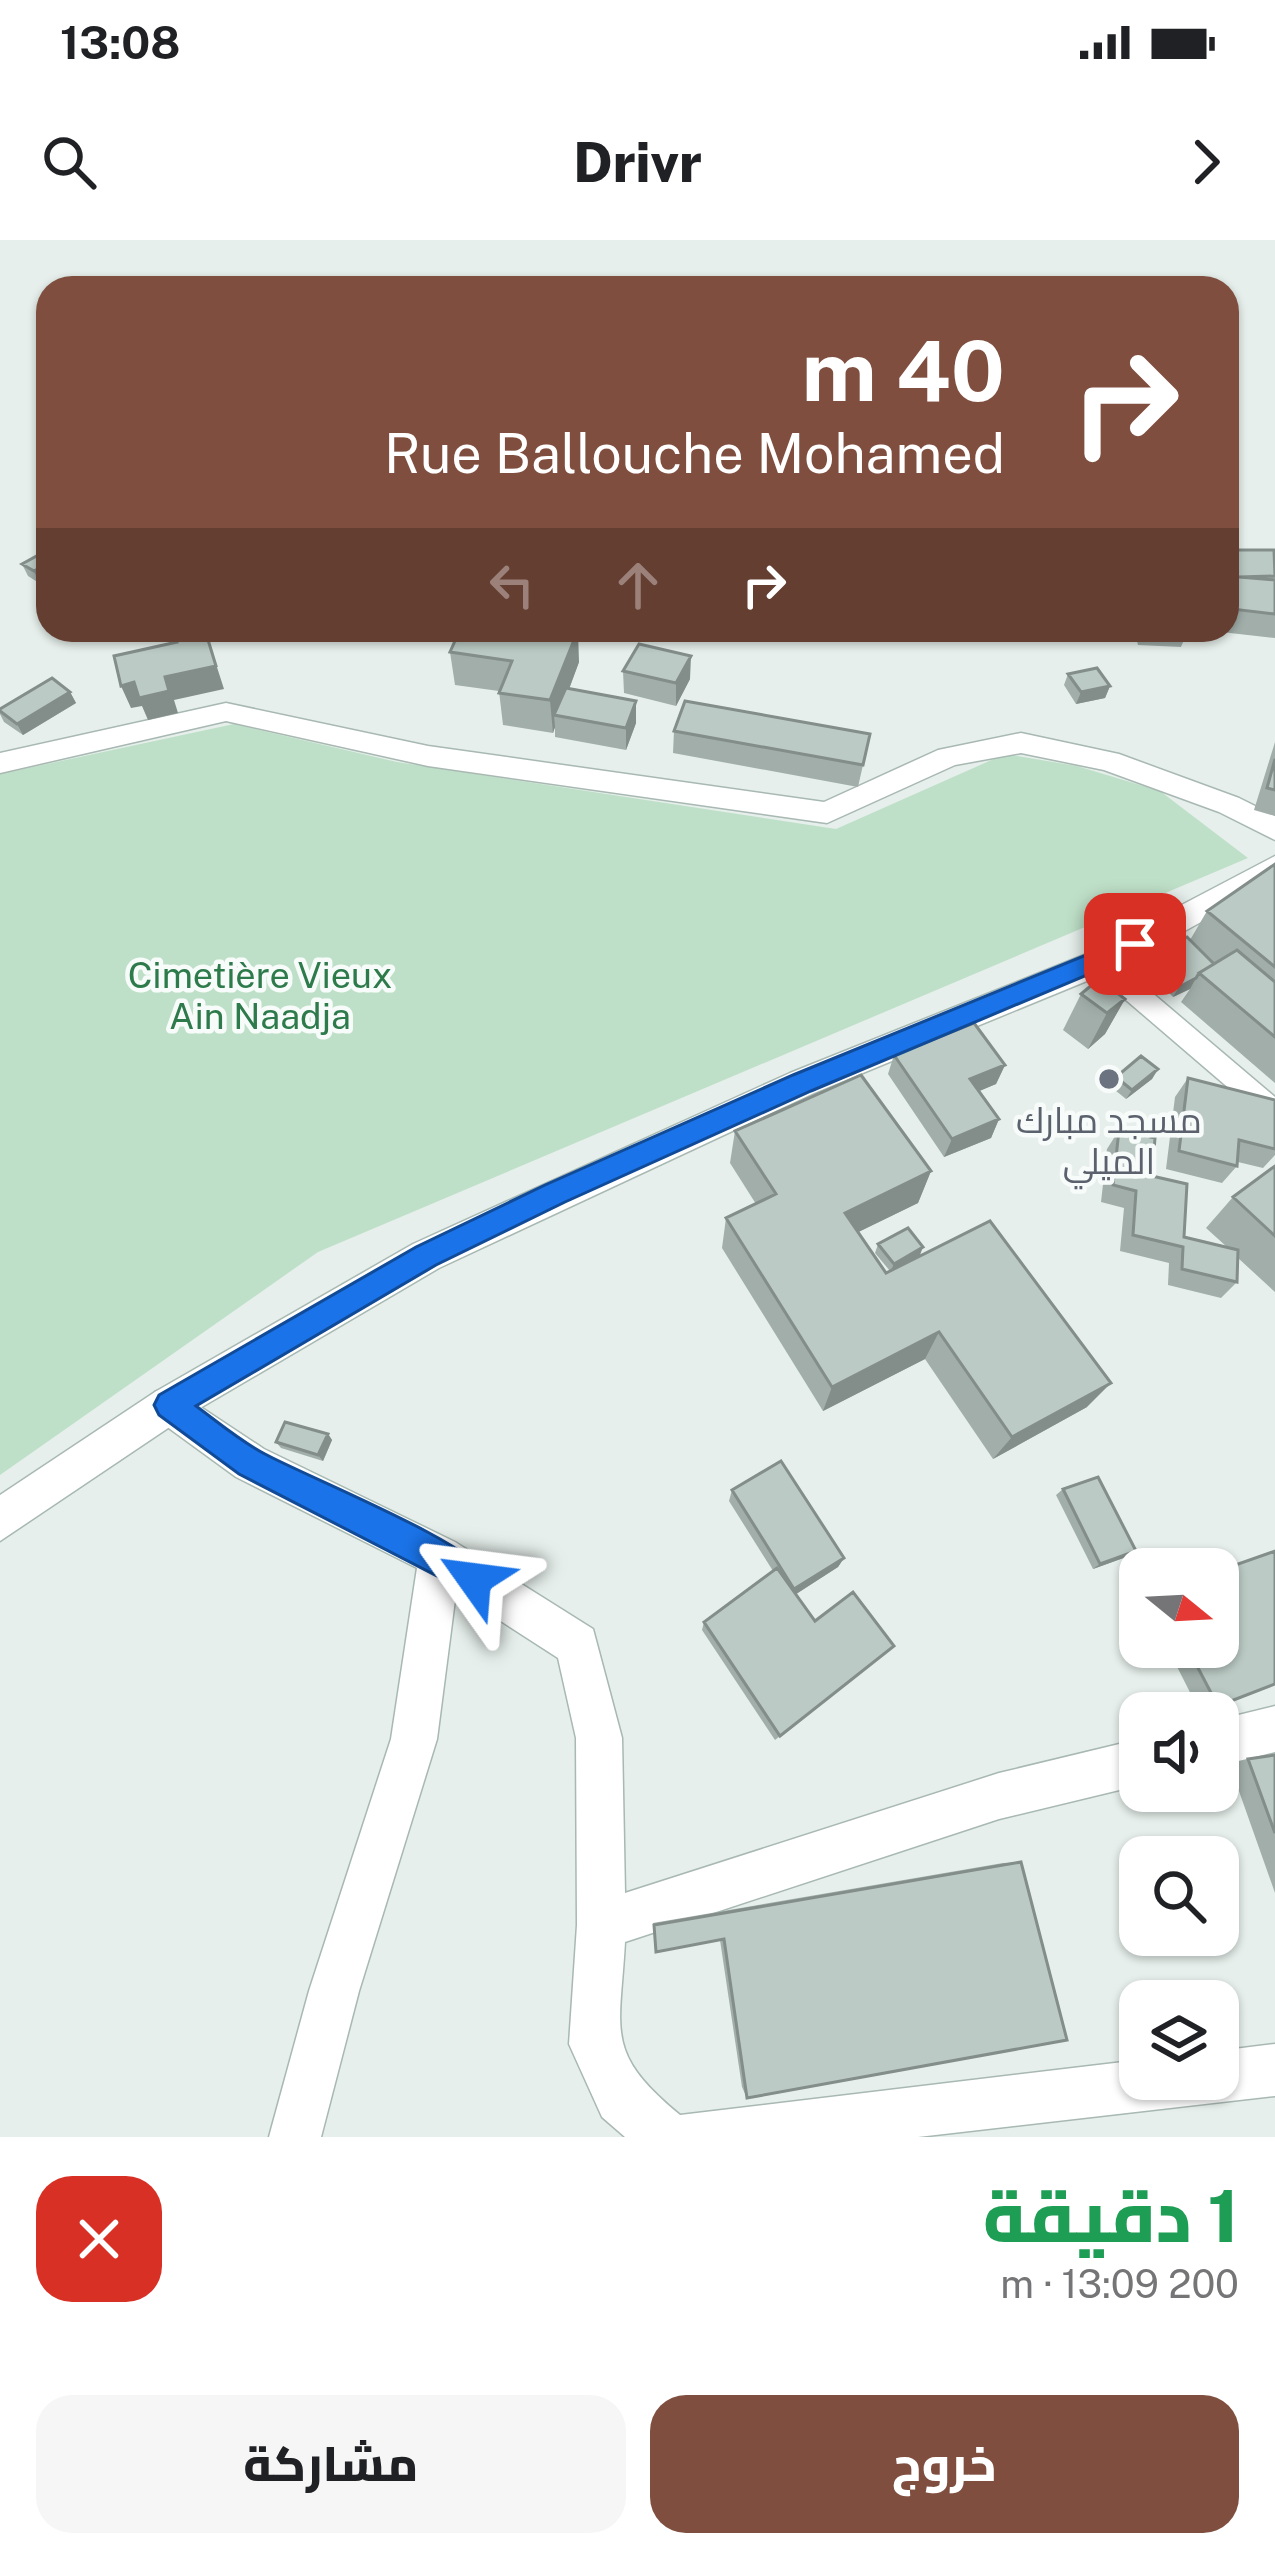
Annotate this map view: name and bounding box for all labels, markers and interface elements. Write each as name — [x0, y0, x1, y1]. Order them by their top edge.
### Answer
text: 13:08 — [60, 16, 180, 69]
icon: search — [36, 129, 102, 195]
icon: forward — [1173, 129, 1239, 195]
text: Drivr — [573, 131, 702, 194]
text: 40 m — [802, 321, 1005, 420]
icon: right — [1047, 324, 1203, 480]
text: Rue Ballouche Mohamed — [384, 422, 1005, 485]
icon: left — [479, 552, 545, 618]
icon: ahead — [605, 552, 671, 618]
icon: right — [731, 552, 797, 618]
pin — [1084, 893, 1186, 995]
icon: arrive — [1102, 911, 1168, 977]
park label: Cimetière Vieux Ain Naadja — [128, 954, 392, 1037]
marker: مسجد مبارك الميلي — [1096, 1066, 1122, 1092]
place label: مسجد مبارك الميلي — [1016, 1099, 1202, 1190]
position arrow — [411, 1516, 537, 1642]
north arrow — [1119, 1548, 1239, 1668]
map controls — [1119, 1548, 1239, 2100]
button: sound — [1119, 1692, 1239, 1812]
button: search — [1119, 1836, 1239, 1956]
button: layers — [1119, 1980, 1239, 2100]
text: 1 دقيقة — [983, 2174, 1239, 2258]
button: close — [36, 2176, 162, 2302]
text: 200 m · 13:09 — [1000, 2261, 1239, 2307]
button: مشاركة — [36, 2395, 626, 2533]
button: خروج — [650, 2395, 1239, 2533]

